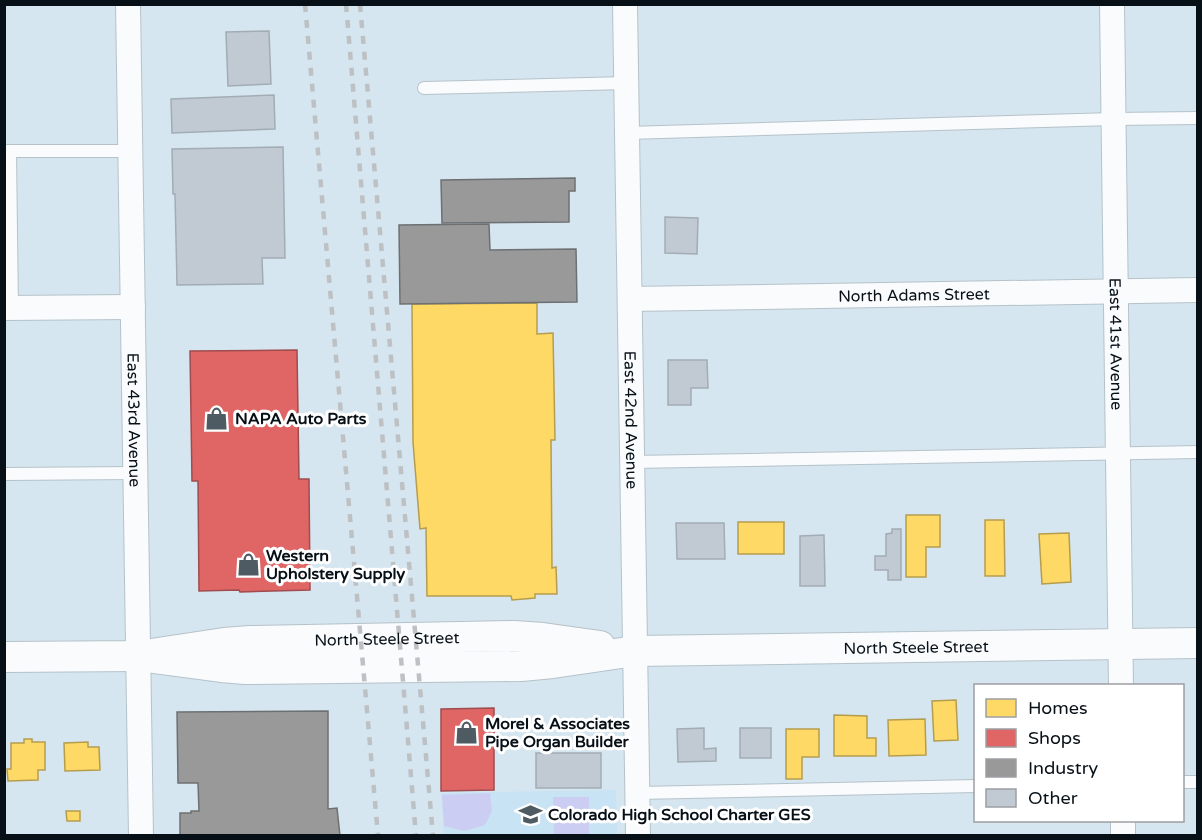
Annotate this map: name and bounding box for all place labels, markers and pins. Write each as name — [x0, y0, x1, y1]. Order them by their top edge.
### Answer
shop icon: NAPA Auto Parts — [204, 405, 230, 431]
place label: NAPA Auto Parts — [235, 409, 367, 429]
place label: Western Upholstery Supply — [266, 546, 406, 584]
shop icon: Western Upholstery Supply — [235, 551, 261, 577]
place label: Morel & Associates Pipe Organ Builder — [485, 714, 630, 752]
shop icon: Morel & Associates Pipe Organ Builder — [454, 719, 480, 745]
school or university icon: Colorado High School Charter GES — [517, 801, 543, 827]
place label: Colorado High School Charter GES — [548, 805, 811, 825]

